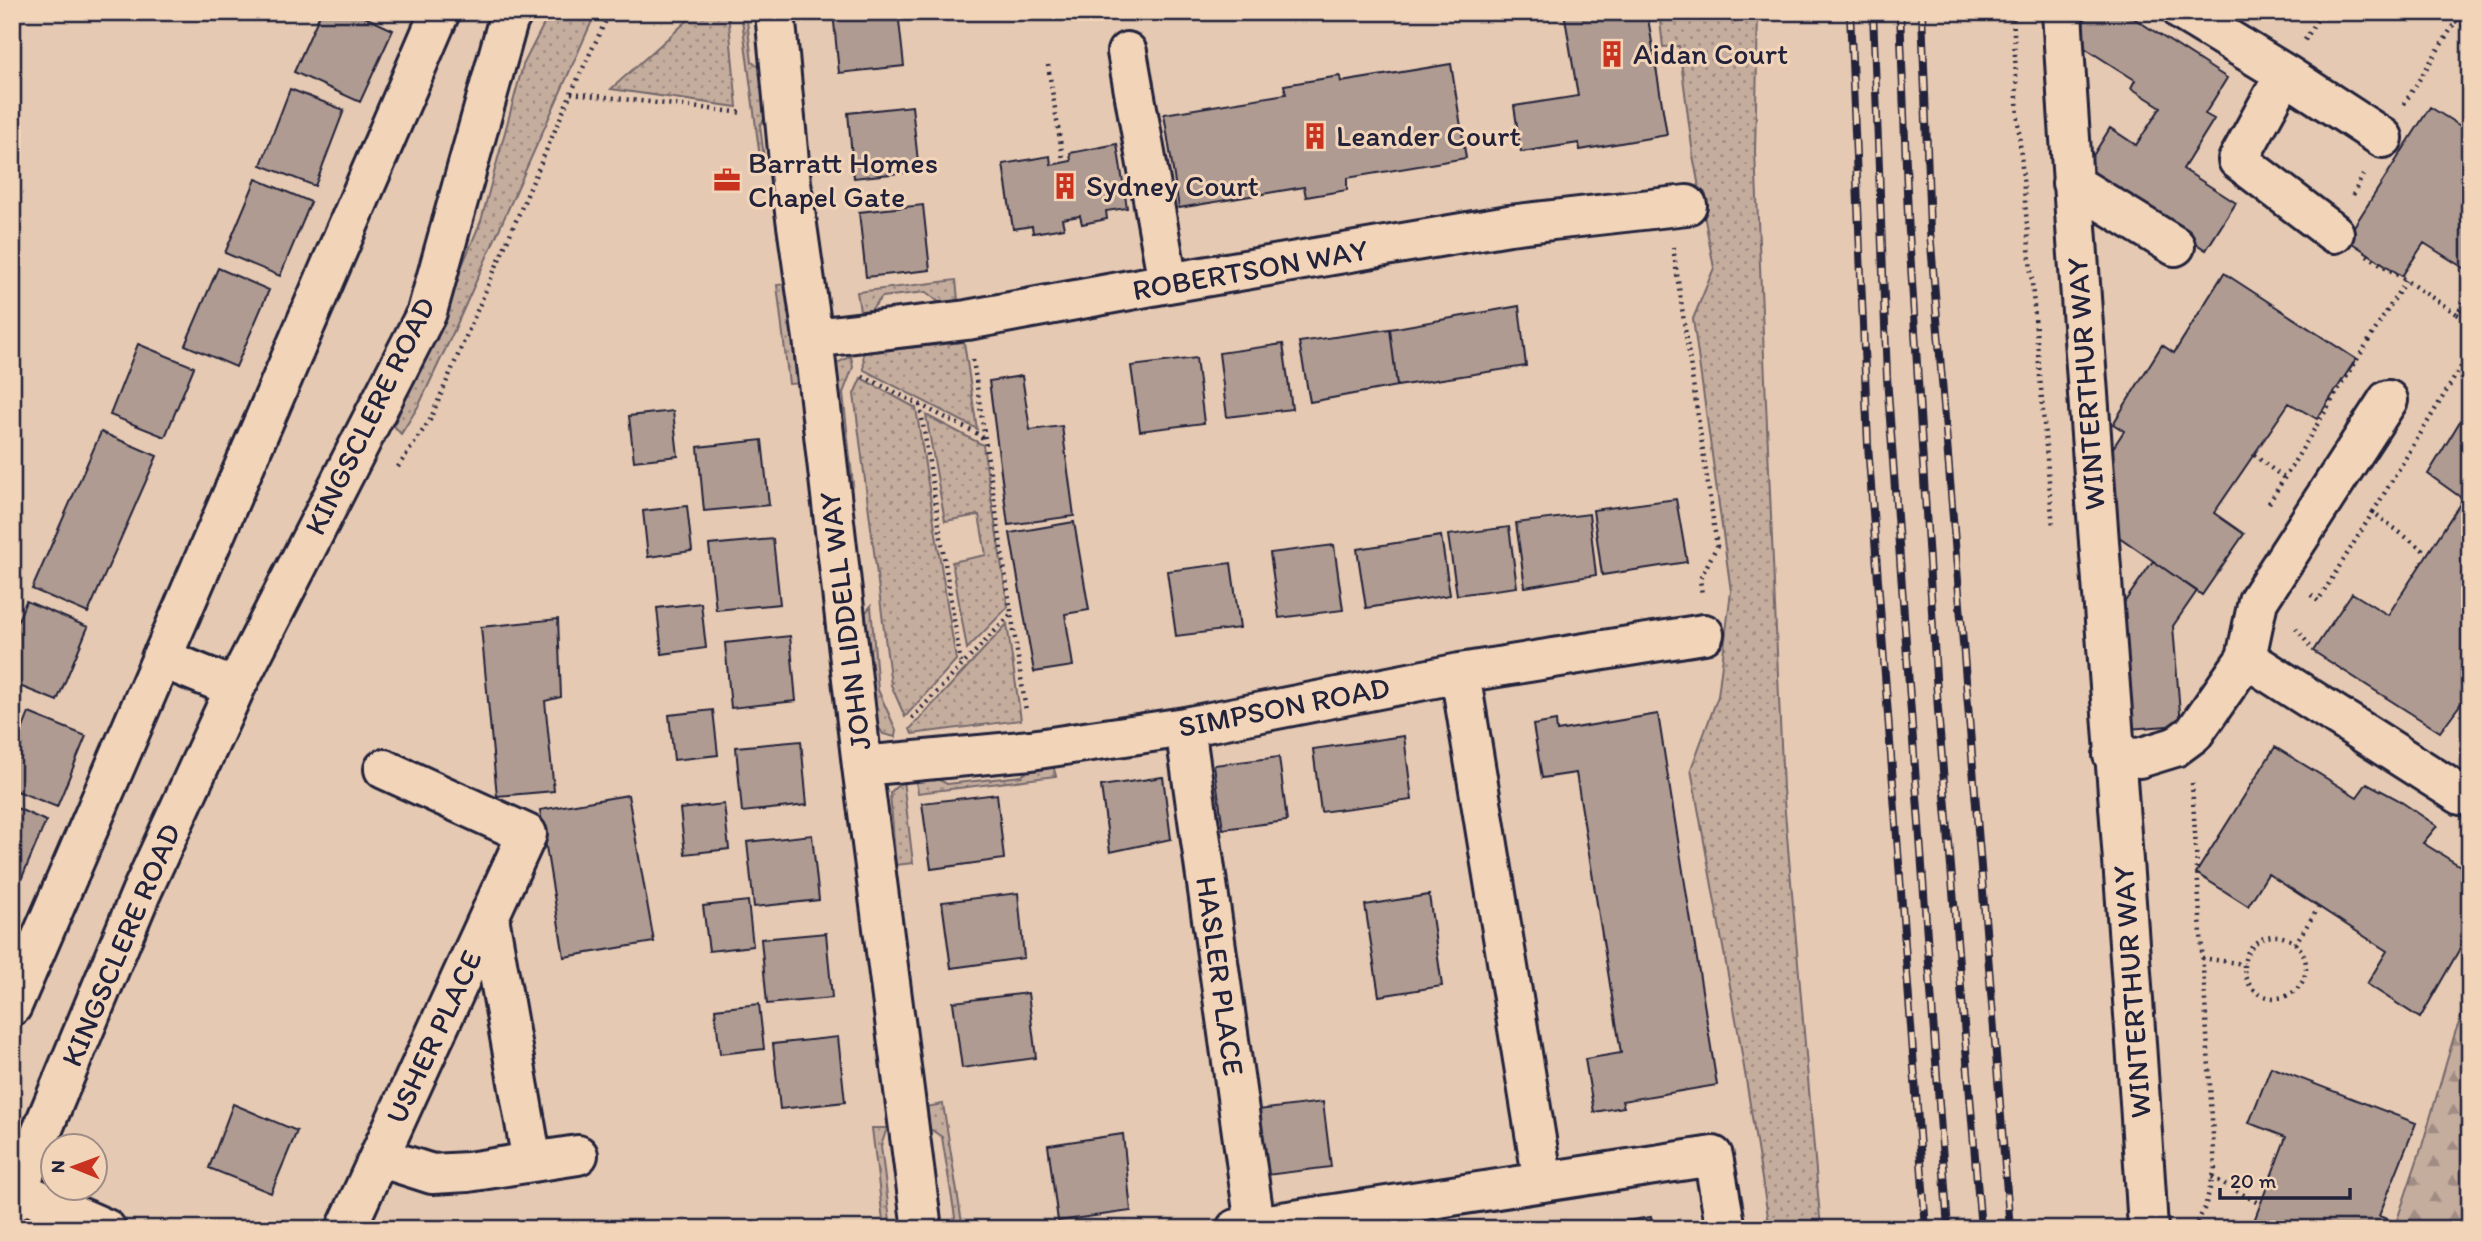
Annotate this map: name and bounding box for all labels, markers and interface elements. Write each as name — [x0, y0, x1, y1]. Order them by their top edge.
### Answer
place label: Aidan Court — [1633, 35, 1788, 72]
building icon: Aidan Court — [1597, 39, 1627, 69]
place label: Leander Court — [1336, 117, 1521, 154]
building icon: Leander Court — [1300, 121, 1330, 151]
place label: Barratt Homes Chapel Gate — [748, 144, 938, 215]
office icon: Barratt Homes Chapel Gate — [712, 165, 742, 195]
place label: Sydney Court — [1086, 167, 1259, 204]
building icon: Sydney Court — [1050, 171, 1080, 201]
street label: ROBERTSON WAY — [1129, 231, 1370, 308]
street label: WINTERTHUR WAY — [2058, 256, 2113, 512]
street label: KINGSCLERE ROAD — [296, 291, 443, 541]
street label: JOHN LIDDELL WAY — [810, 490, 879, 752]
street label: SIMPSON ROAD — [1175, 668, 1393, 745]
street label: KINGSCLERE ROAD — [53, 818, 188, 1072]
street label: WINTERTHUR WAY — [2104, 864, 2159, 1120]
street label: HASLER PLACE — [1188, 874, 1253, 1078]
street label: USHER PLACE — [377, 944, 490, 1129]
north arrow — [38, 1132, 108, 1202]
scale bar — [2220, 1157, 2349, 1201]
text: N — [46, 1160, 69, 1173]
text: 20 m — [2230, 1168, 2277, 1193]

